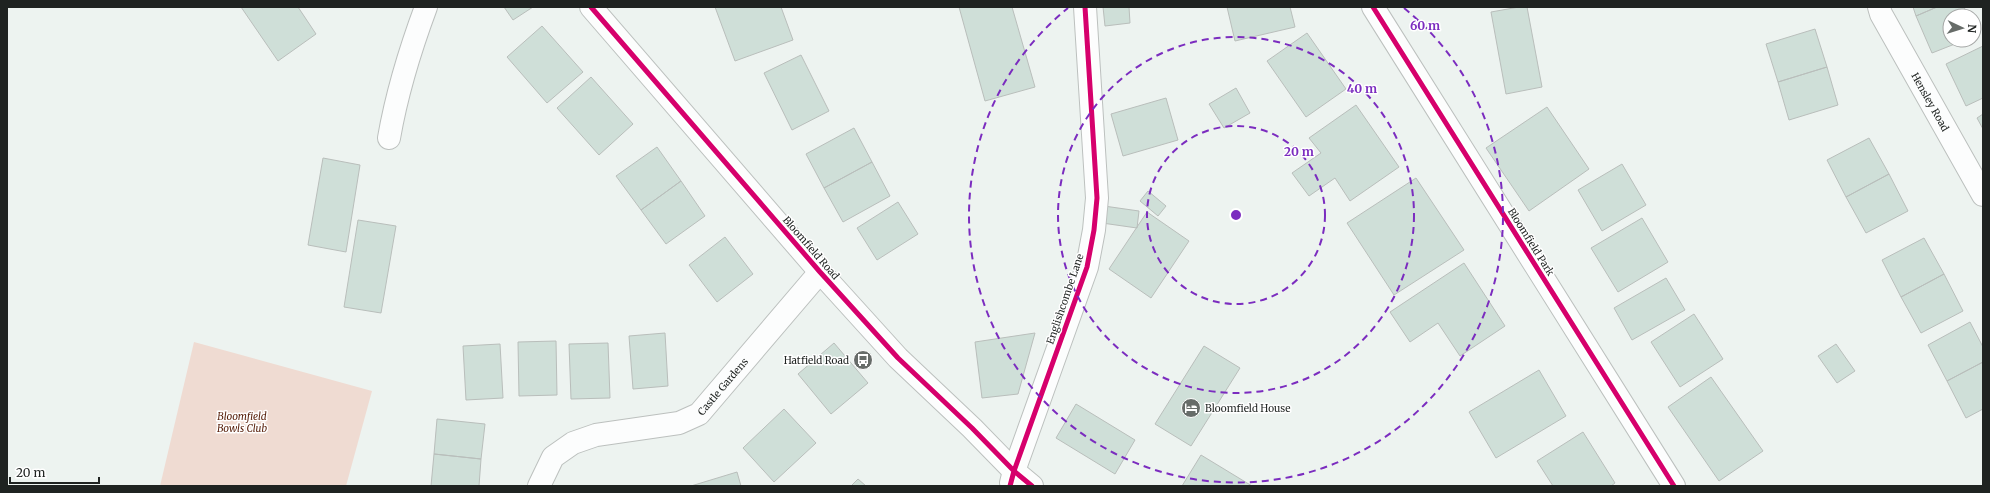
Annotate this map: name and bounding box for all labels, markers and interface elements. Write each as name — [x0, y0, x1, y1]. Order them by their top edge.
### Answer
north arrow — [1942, 8, 1982, 48]
text: 60 m — [1410, 18, 1440, 33]
text: N — [1965, 24, 1979, 34]
street label: Hensley Road — [1909, 70, 1952, 133]
text: 40 m — [1347, 81, 1377, 96]
text: 20 m — [1284, 144, 1314, 159]
street label: Bloomfield Park — [1505, 206, 1557, 279]
centre of rings — [1229, 208, 1243, 222]
street label: Bloomfield Road — [780, 214, 842, 282]
street label: Englishcombe Lane — [1043, 252, 1087, 346]
bus stop icon: Hatfield Road — [852, 349, 874, 371]
place label: Hatfield Road — [784, 354, 849, 367]
street label: Castle Gardens — [694, 355, 751, 418]
hotel icon: Bloomfield House — [1180, 397, 1202, 419]
place label: Bloomfield House — [1205, 402, 1290, 415]
park label: Bloomfield Bowls Club — [217, 410, 267, 435]
scale bar — [10, 459, 99, 485]
text: 20 m — [16, 465, 45, 480]

